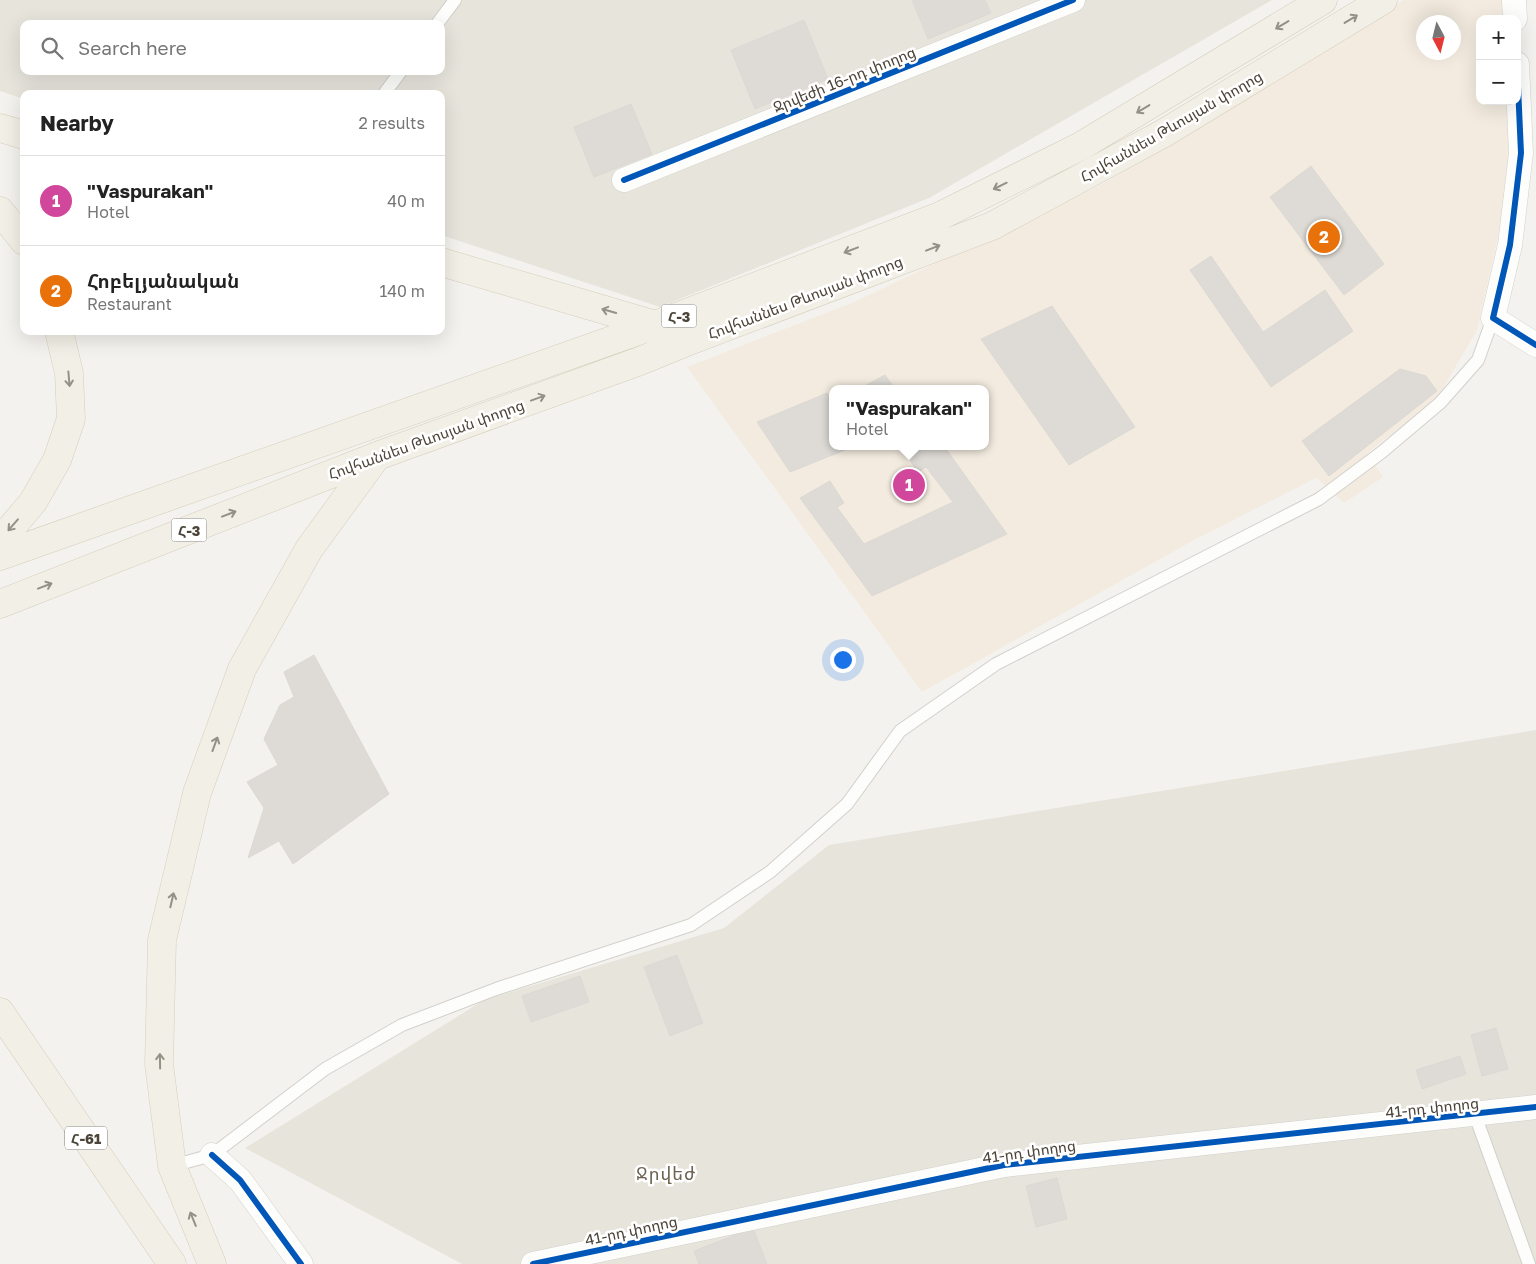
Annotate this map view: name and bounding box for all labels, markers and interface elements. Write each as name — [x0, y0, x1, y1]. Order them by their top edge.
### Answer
one-way arrow — [1343, 14, 1357, 24]
north arrow — [1416, 15, 1461, 60]
map controls — [1476, 15, 1521, 105]
button: + — [1476, 15, 1521, 60]
search box — [20, 20, 445, 75]
one-way arrow — [1275, 21, 1289, 31]
icon: search — [38, 34, 66, 62]
text: Search here — [78, 36, 187, 59]
street label: Ջրվեժի 16-րդ փողոց — [770, 42, 918, 117]
button: − — [1476, 60, 1521, 105]
street label: Հովհաննես Թևոսյան փողոց — [1077, 66, 1266, 186]
one-way arrow — [1136, 105, 1150, 115]
text: Nearby — [40, 110, 114, 136]
text: 2 results — [359, 113, 425, 133]
text: "Vaspurakan" — [87, 179, 213, 202]
one-way arrow — [993, 182, 1008, 191]
text: 1 — [52, 191, 60, 211]
text: 40 m — [387, 191, 425, 211]
text: Hotel — [87, 202, 130, 222]
pin: 2 — [1308, 218, 1340, 256]
one-way arrow — [925, 243, 940, 252]
one-way arrow — [843, 246, 859, 255]
street label: Հովհաննես Թևոսյան փողոց — [705, 251, 905, 343]
text: Հոբելյանական — [87, 269, 239, 292]
text: 2 — [51, 281, 61, 301]
text: 140 m — [379, 281, 425, 301]
text: Restaurant — [87, 294, 172, 314]
road number: Հ-3 — [662, 304, 696, 328]
one-way arrow — [601, 306, 617, 316]
one-way arrow — [64, 371, 73, 387]
popup — [829, 385, 989, 450]
one-way arrow — [530, 393, 546, 402]
street label: Հովհաննես Թևոսյան փողոց — [326, 395, 527, 484]
text: "Vaspurakan" — [846, 396, 972, 419]
text: Hotel — [846, 419, 888, 439]
pin: 1 — [893, 466, 925, 504]
one-way arrow — [221, 509, 236, 518]
road number: Հ-3 — [172, 518, 206, 542]
one-way arrow — [8, 519, 19, 532]
one-way arrow — [37, 581, 53, 590]
your location — [830, 647, 856, 673]
one-way arrow — [211, 736, 220, 752]
one-way arrow — [167, 893, 177, 909]
one-way arrow — [155, 1054, 164, 1070]
street label: 41-րդ փողոց — [1384, 1093, 1480, 1122]
road number: Հ-61 — [65, 1126, 107, 1150]
street label: 41-րդ փողոց — [981, 1136, 1077, 1167]
district label: Ջրվեժ — [636, 1162, 696, 1184]
street label: 41-րդ փողոց — [583, 1211, 679, 1250]
one-way arrow — [188, 1212, 198, 1227]

